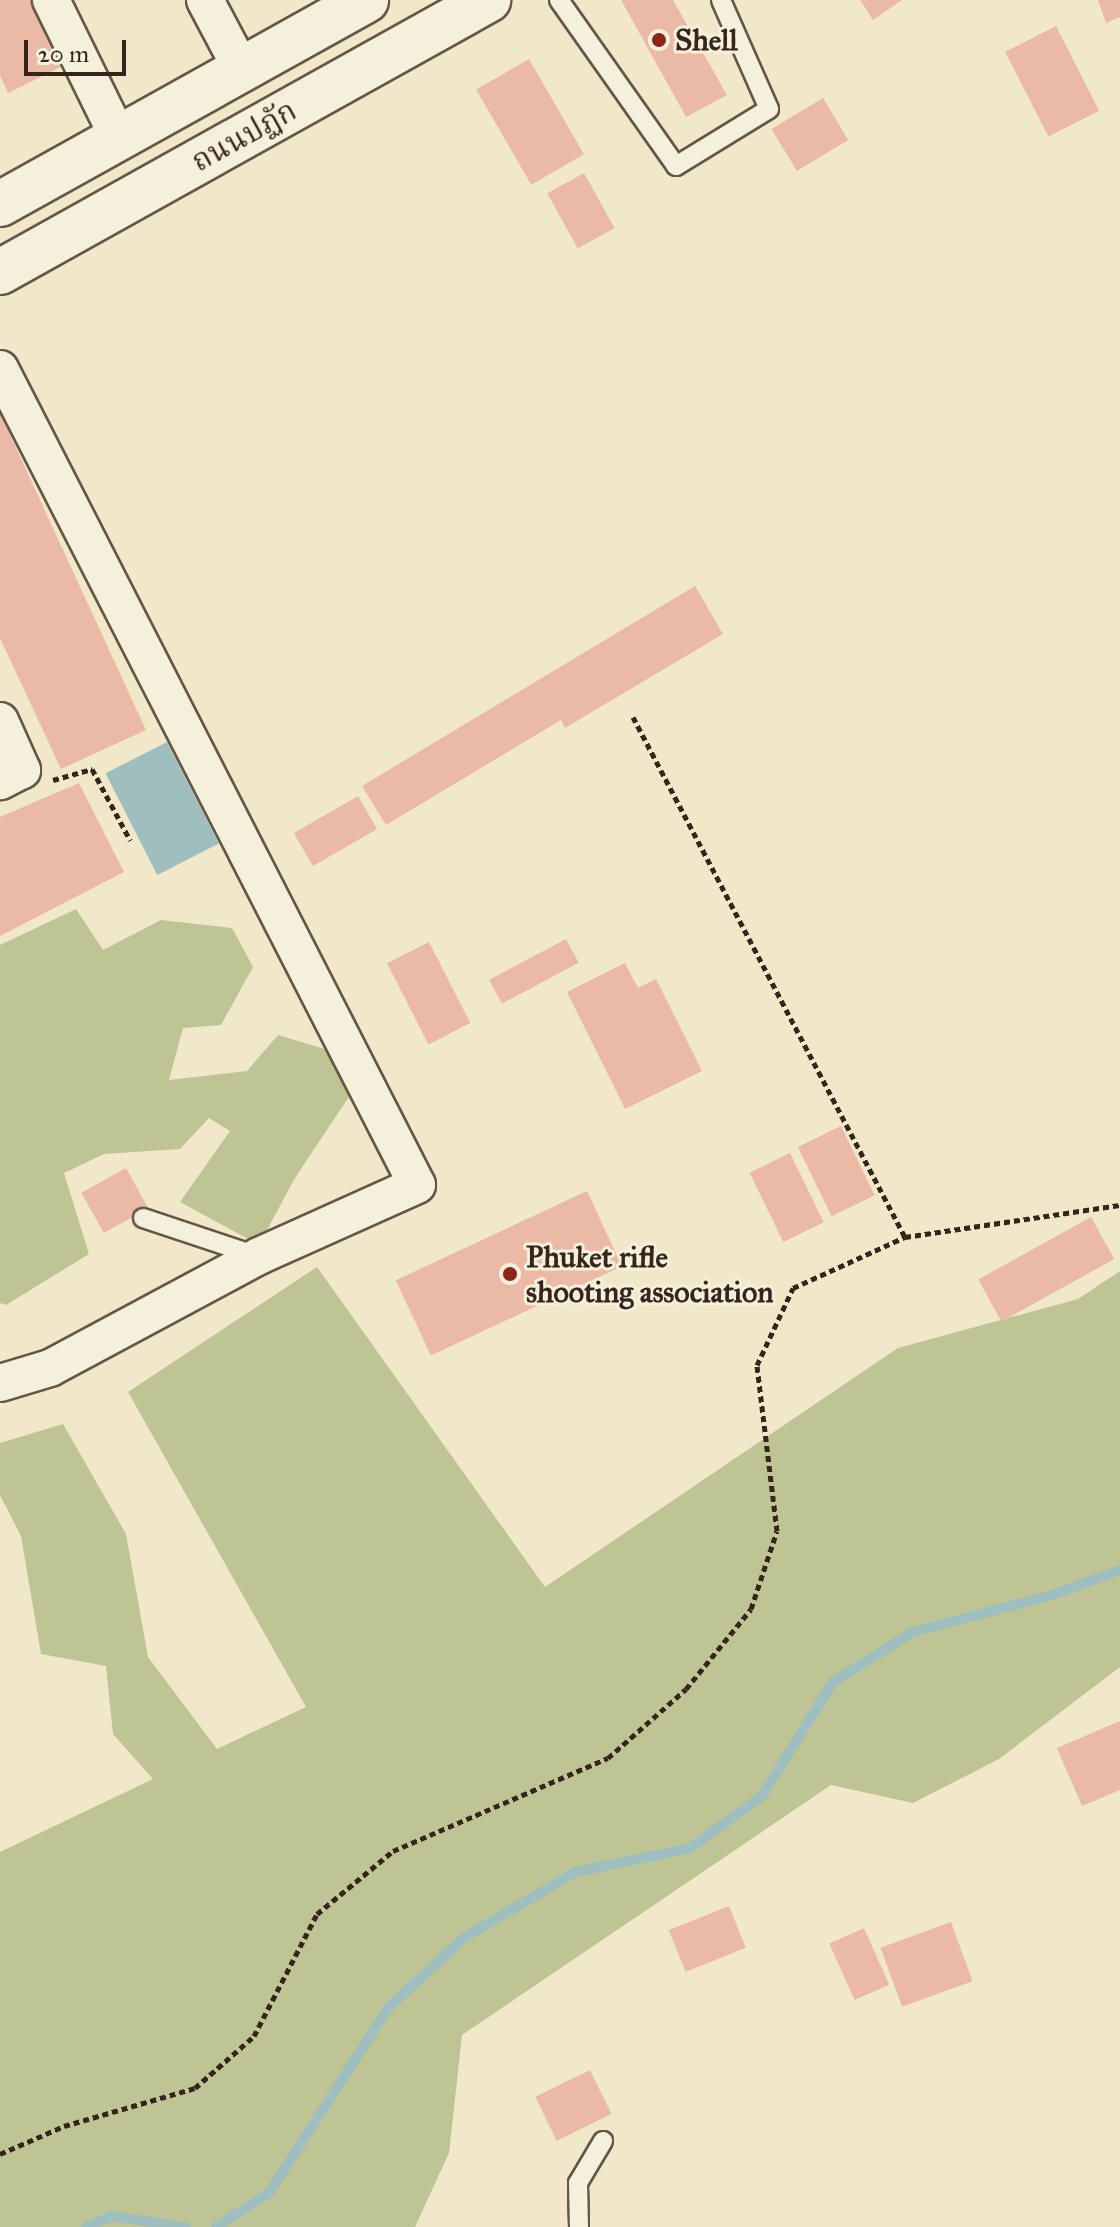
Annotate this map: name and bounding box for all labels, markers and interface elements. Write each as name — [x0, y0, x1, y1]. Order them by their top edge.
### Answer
place label: Shell — [675, 22, 738, 58]
scale bar — [28, 24, 130, 74]
marker: Shell — [650, 31, 668, 49]
text: 20 m — [38, 39, 89, 69]
street label: ถนนปฏัก — [185, 92, 303, 180]
place label: Phuket rifle shooting association — [526, 1239, 774, 1310]
marker: Phuket rifle shooting association — [501, 1265, 519, 1283]

